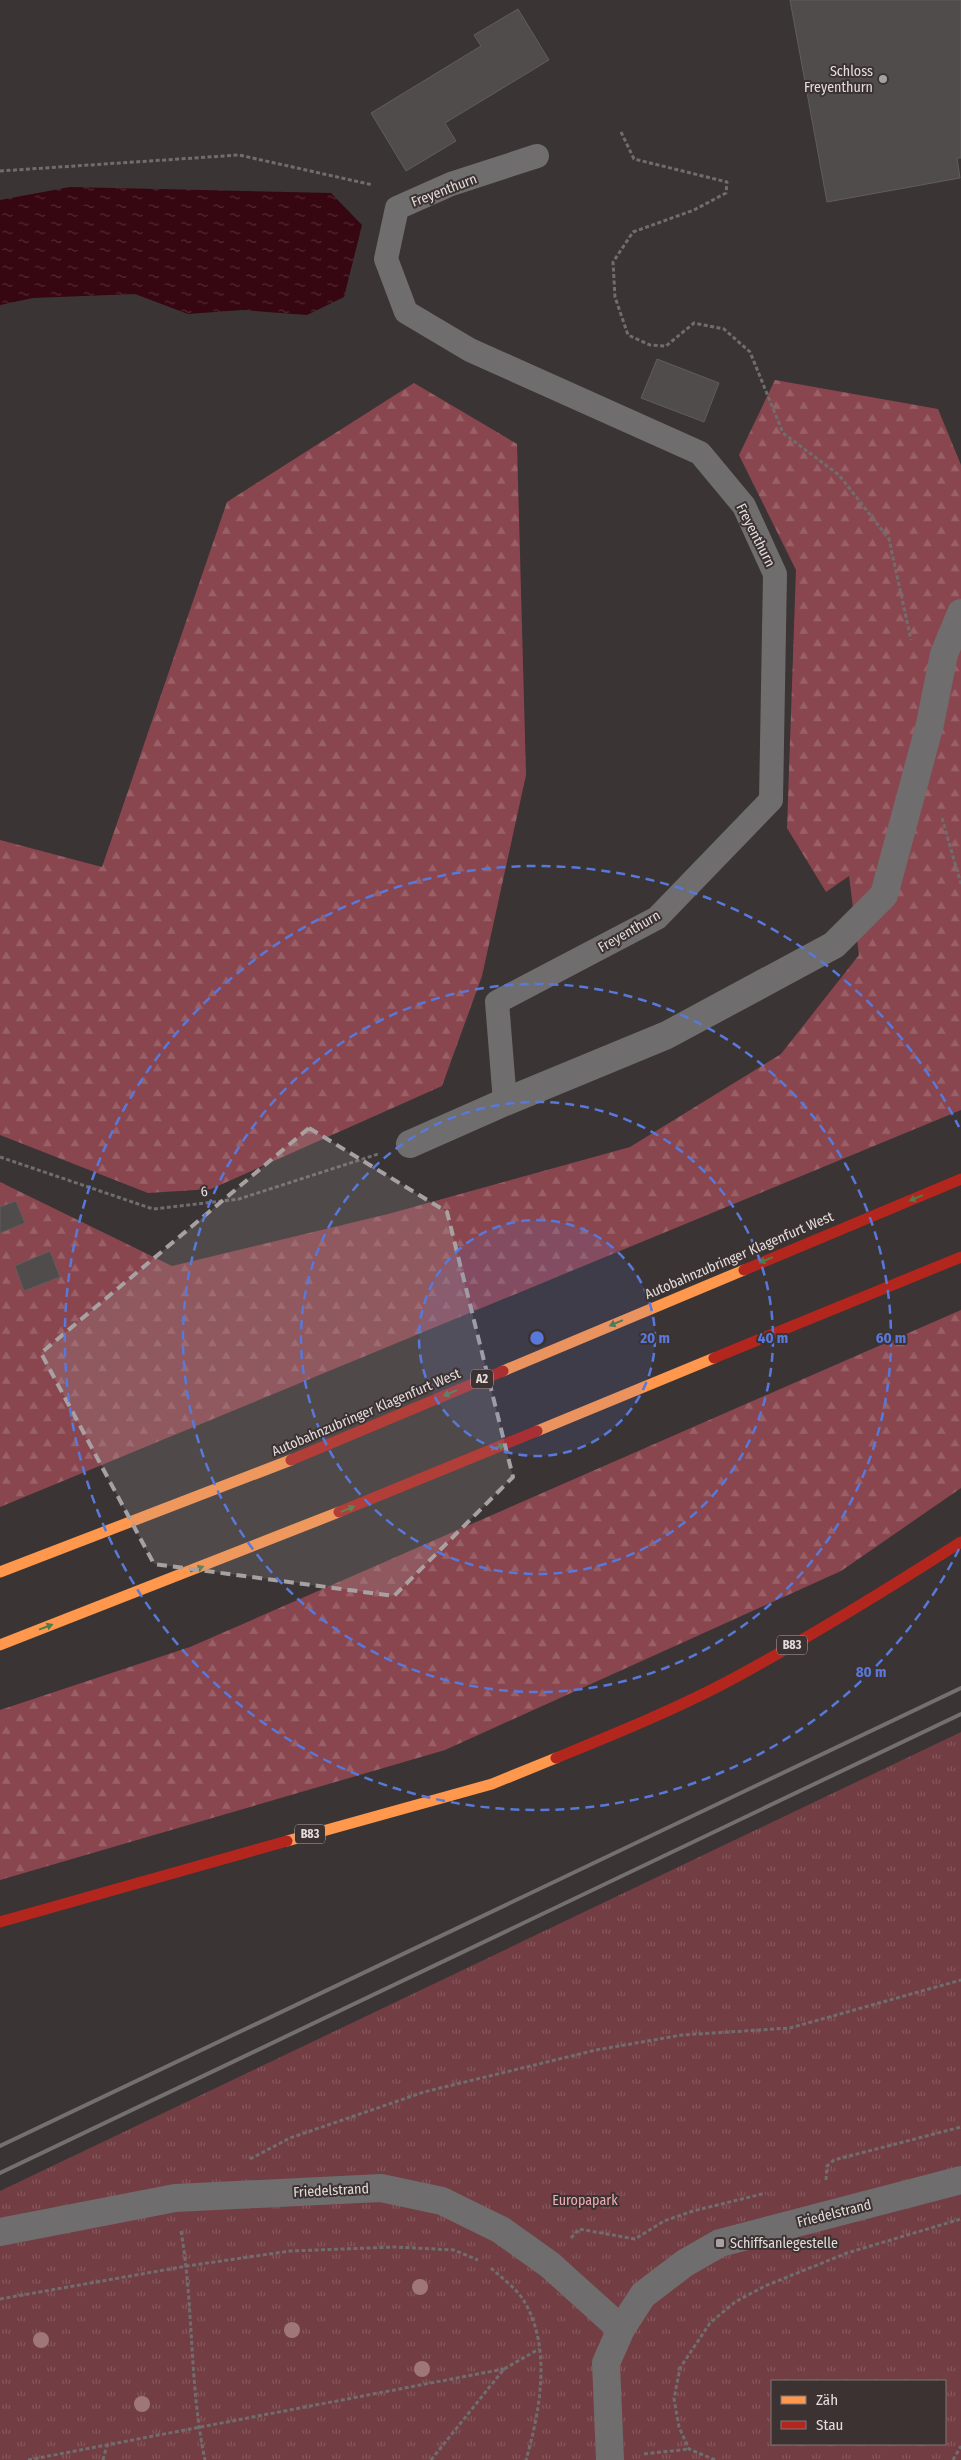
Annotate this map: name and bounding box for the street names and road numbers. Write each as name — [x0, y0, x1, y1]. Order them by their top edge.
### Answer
street label: Freyenthurn — [409, 170, 479, 211]
street label: Freyenthurn — [732, 501, 779, 570]
street label: Freyenthurn — [595, 907, 663, 956]
street label: 6 — [200, 1183, 209, 1200]
street label: Autobahnzubringer Klagenfurt West — [642, 1208, 836, 1303]
street label: Autobahnzubringer Klagenfurt West — [269, 1365, 463, 1460]
road number: A2 — [471, 1370, 493, 1388]
road number: B83 — [777, 1636, 807, 1654]
road number: B83 — [295, 1825, 325, 1844]
street label: Friedelstrand — [293, 2180, 369, 2201]
street label: Friedelstrand — [795, 2196, 873, 2231]

